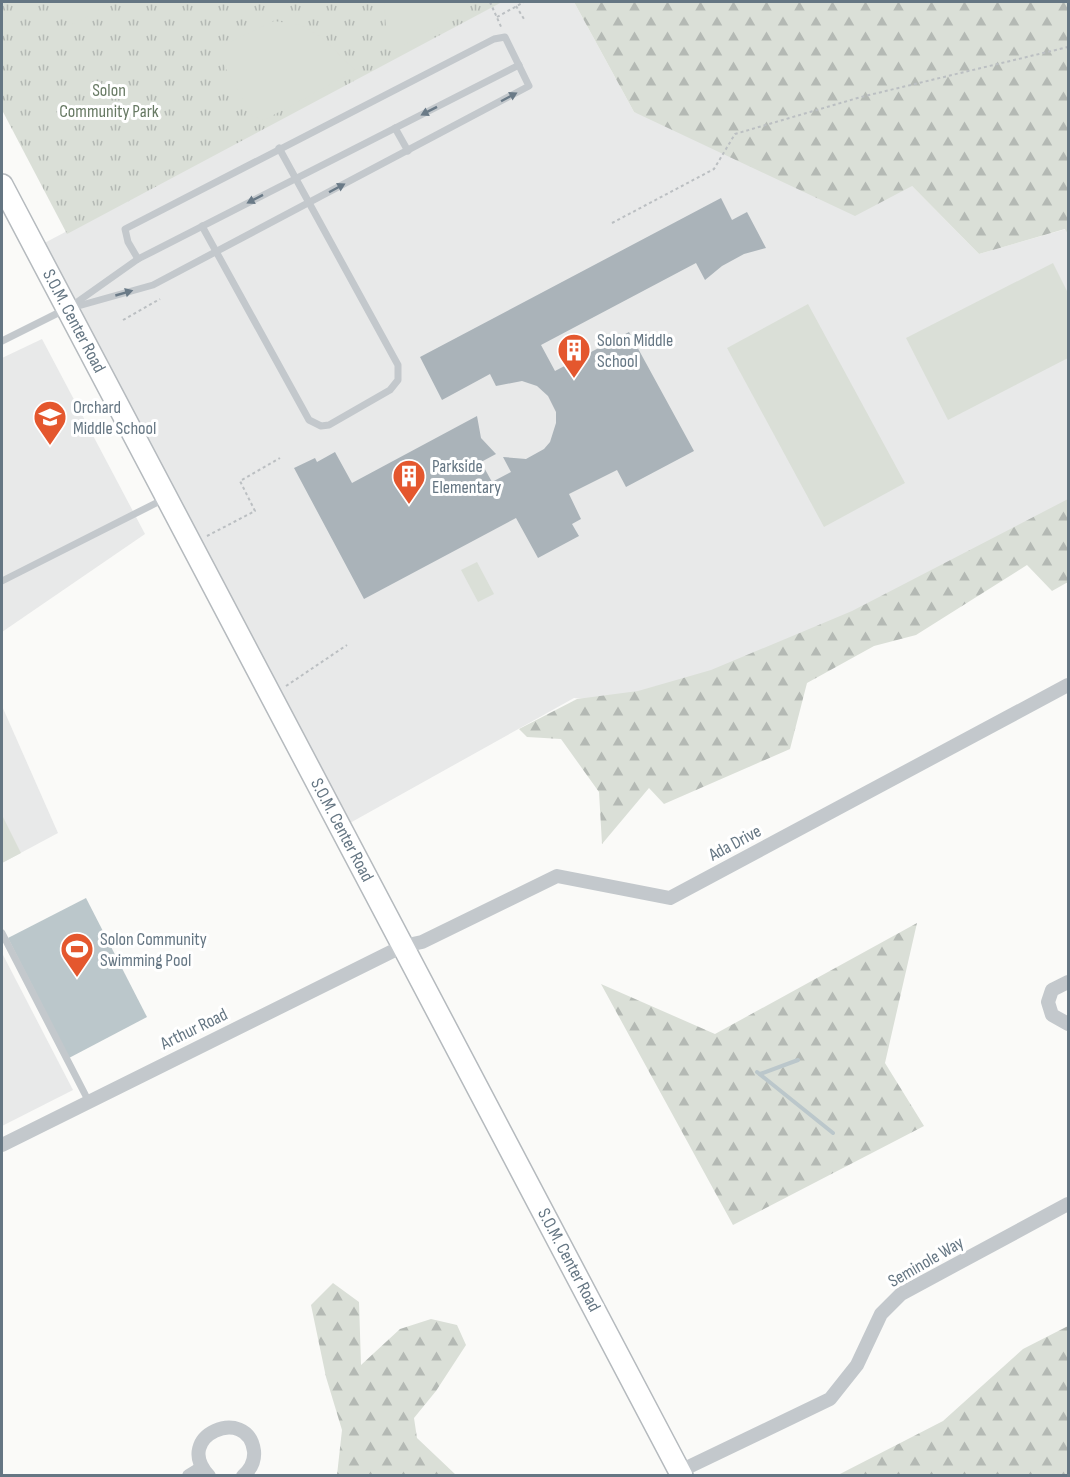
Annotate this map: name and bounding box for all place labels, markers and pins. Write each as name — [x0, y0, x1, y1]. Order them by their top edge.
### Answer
place label: Solon Middle School — [597, 330, 673, 372]
building icon: Solon Middle School — [556, 332, 592, 379]
place label: Orchard Middle School — [73, 397, 156, 439]
school or university icon: Orchard Middle School — [32, 399, 68, 446]
place label: Parkside Elementary — [432, 456, 501, 498]
building icon: Parkside Elementary — [391, 458, 427, 505]
place label: Solon Community Swimming Pool — [100, 929, 207, 971]
sports icon: Solon Community Swimming Pool — [59, 931, 95, 978]

